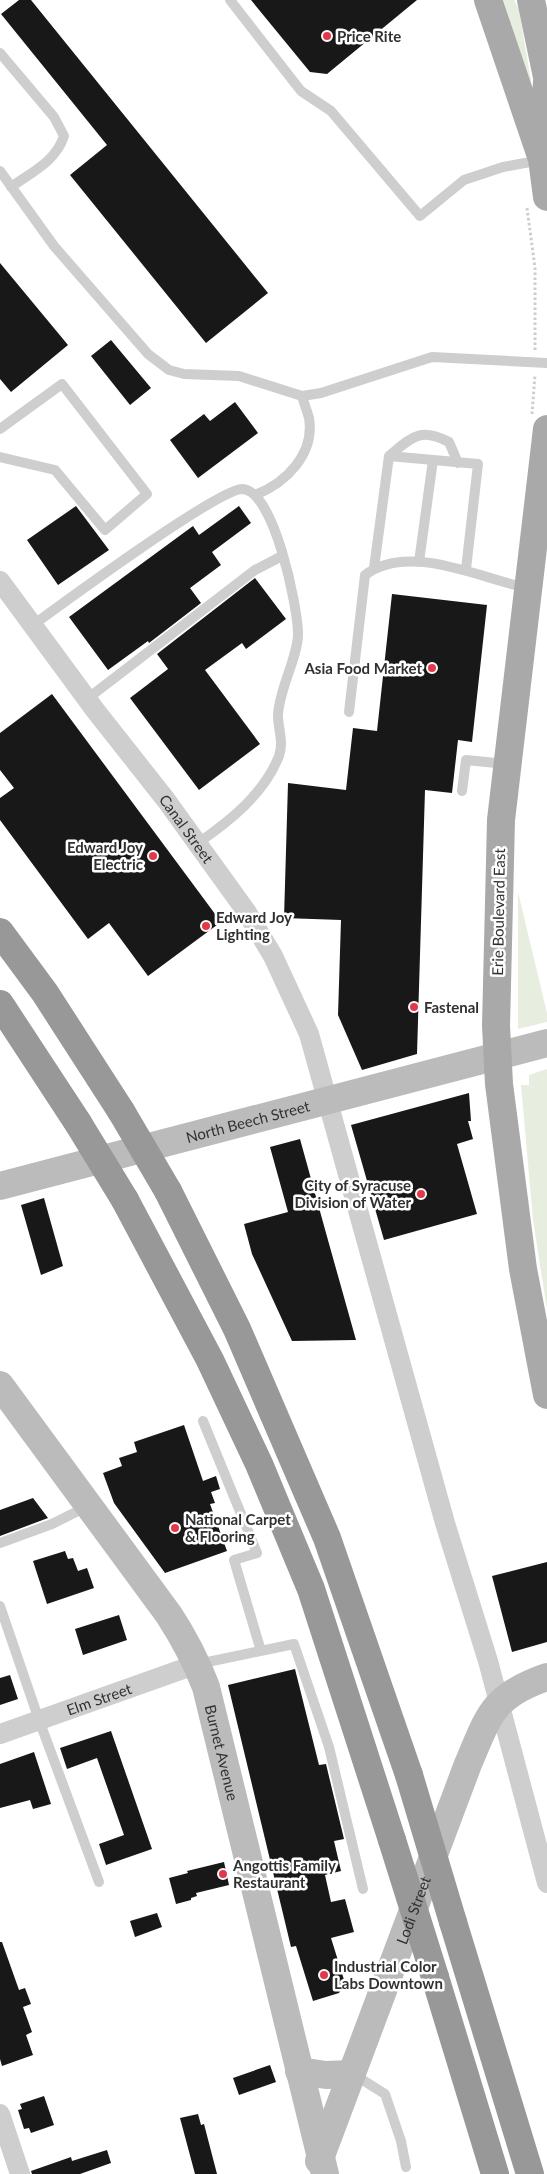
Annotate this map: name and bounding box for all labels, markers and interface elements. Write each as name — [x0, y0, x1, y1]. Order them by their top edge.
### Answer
place label: Price Rite — [337, 27, 401, 45]
marker: Price Rite — [321, 30, 333, 42]
place label: Asia Food Market — [303, 659, 422, 677]
marker: Asia Food Market — [426, 662, 438, 674]
street label: Canal Street — [156, 791, 218, 867]
place label: Edward Joy Electric — [67, 838, 143, 873]
street label: Erie Boulevard East — [488, 848, 508, 976]
marker: Edward Joy Electric — [147, 850, 159, 862]
place label: Edward Joy Lighting — [216, 908, 292, 943]
marker: Edward Joy Lighting — [200, 920, 212, 932]
place label: Fastenal — [424, 998, 479, 1016]
marker: Fastenal — [408, 1001, 420, 1013]
street label: North Beech Street — [184, 1096, 312, 1146]
place label: City of Syracuse Division of Water — [295, 1176, 411, 1211]
marker: City of Syracuse Division of Water — [415, 1188, 427, 1200]
place label: National Carpet & Flooring — [185, 1510, 291, 1545]
marker: National Carpet & Flooring — [169, 1522, 181, 1534]
street label: Elm Street — [64, 1679, 135, 1719]
street label: Burnet Avenue — [202, 1703, 242, 1802]
place label: Angottis Family Restaurant — [232, 1856, 336, 1891]
marker: Angottis Family Restaurant — [217, 1868, 229, 1880]
street label: Lodi Street — [392, 1873, 434, 1947]
place label: Industrial Color Labs Downtown — [334, 1957, 443, 1992]
marker: Industrial Color Labs Downtown — [318, 1969, 330, 1981]

